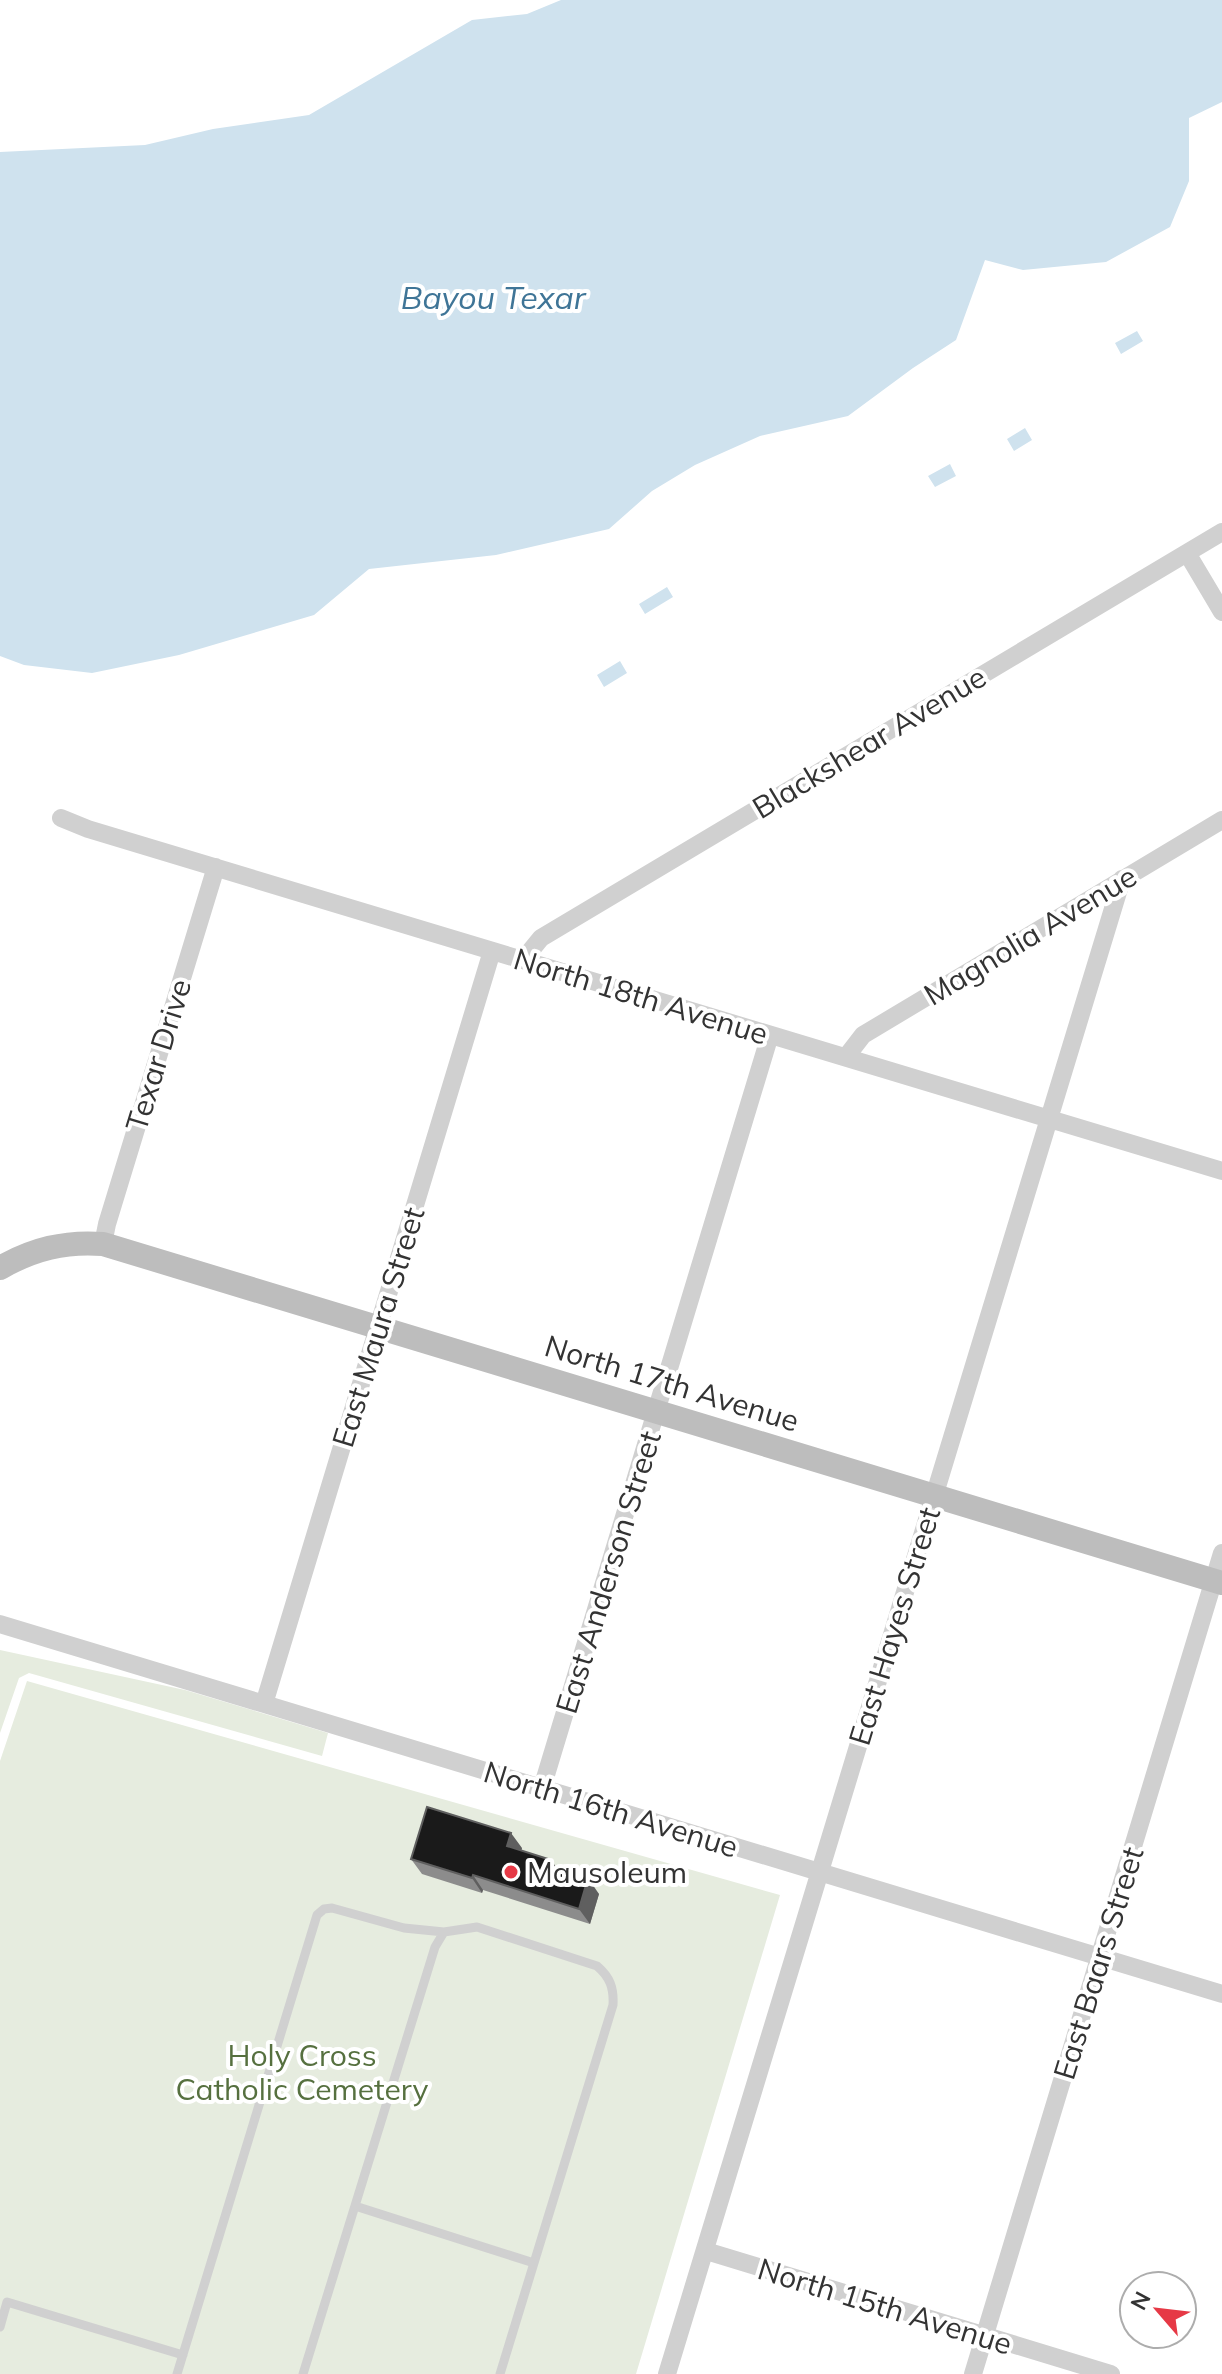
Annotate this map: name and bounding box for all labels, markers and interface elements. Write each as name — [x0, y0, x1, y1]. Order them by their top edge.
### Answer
water label: Bayou Texar — [401, 277, 587, 317]
street label: Blackshear Avenue — [745, 657, 993, 827]
street label: Magnolia Avenue — [917, 857, 1143, 1013]
street label: North 18th Avenue — [509, 939, 773, 1053]
street label: Texar Drive — [117, 974, 199, 1136]
street label: East Maura Street — [323, 1202, 433, 1452]
street label: North 17th Avenue — [540, 1326, 804, 1440]
street label: East Anderson Street — [547, 1426, 669, 1718]
street label: East Hayes Street — [840, 1502, 948, 1750]
street label: North 16th Avenue — [479, 1752, 743, 1866]
street label: East Baars Street — [1045, 1842, 1151, 2084]
place label: Mausoleum — [527, 1853, 687, 1891]
marker: Mausoleum — [502, 1863, 520, 1881]
park label: Holy Cross Catholic Cemetery — [175, 2036, 429, 2108]
street label: North 15th Avenue — [753, 2249, 1017, 2363]
north arrow — [1118, 2270, 1198, 2350]
text: N — [1124, 2287, 1157, 2315]

